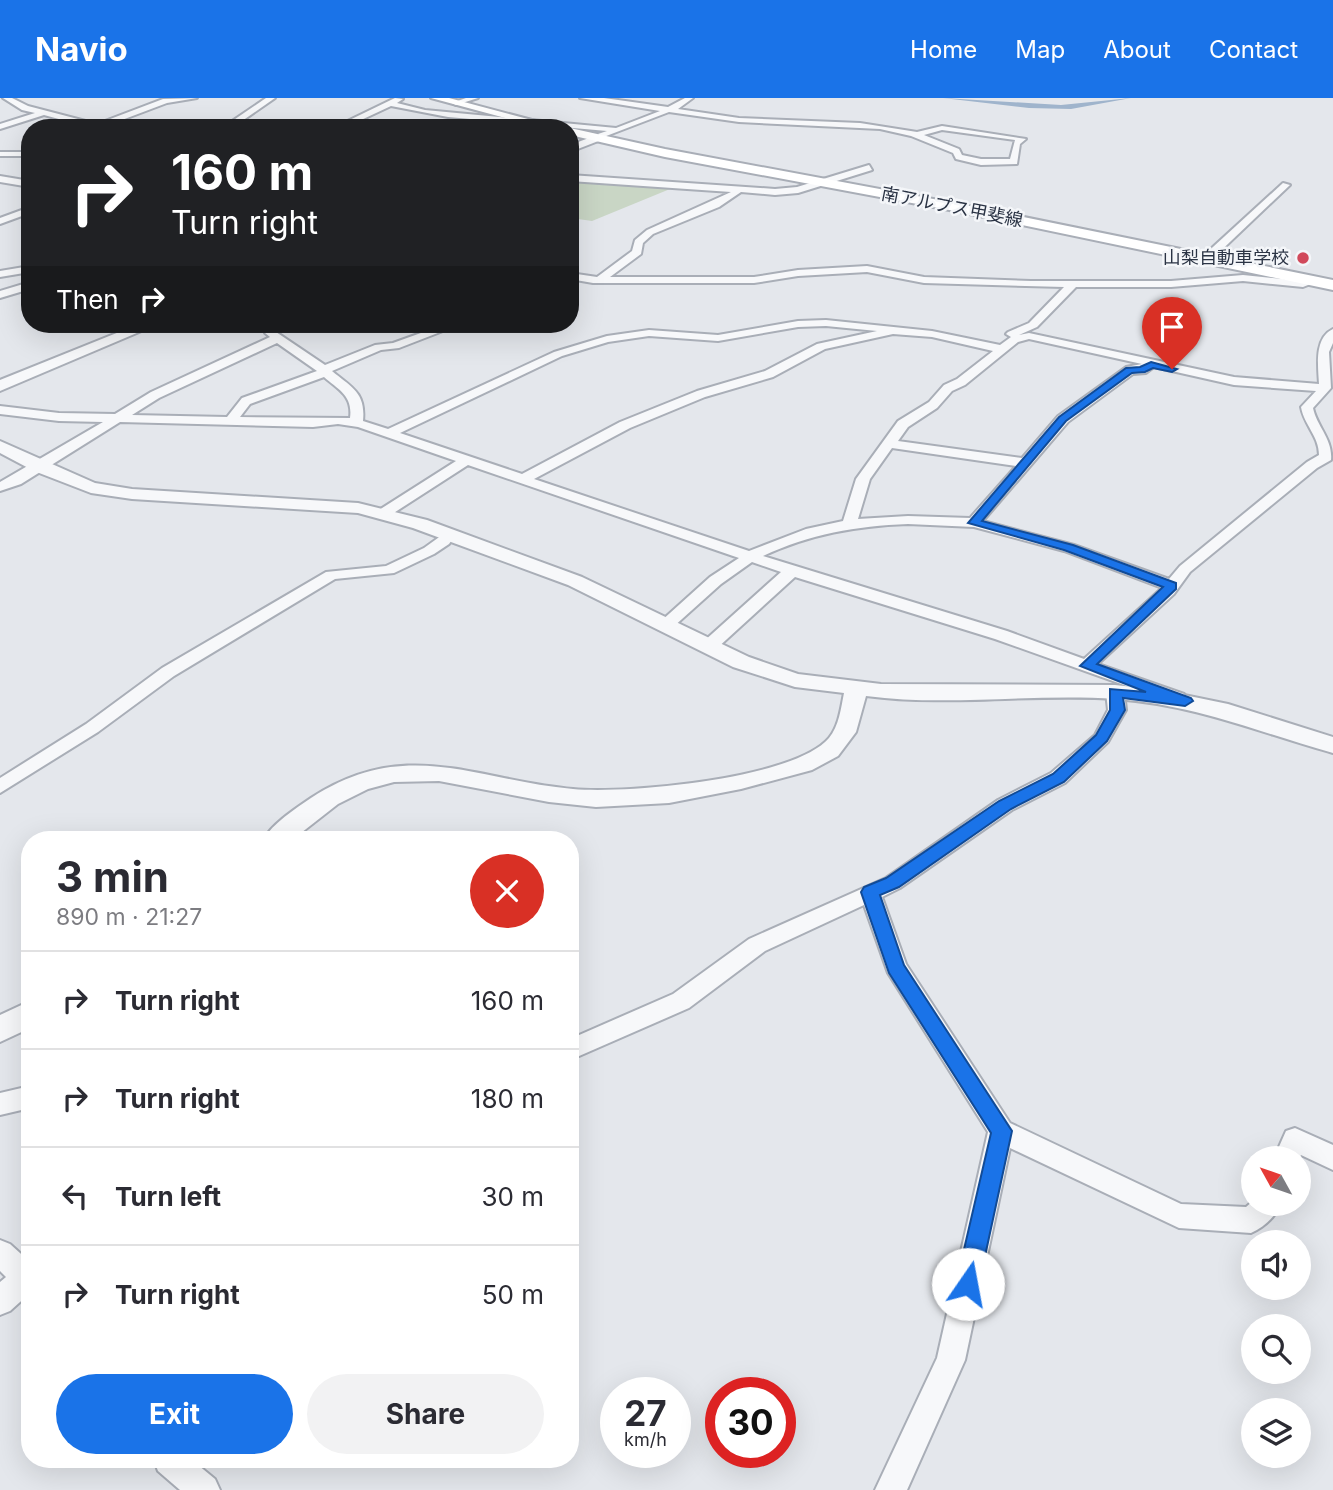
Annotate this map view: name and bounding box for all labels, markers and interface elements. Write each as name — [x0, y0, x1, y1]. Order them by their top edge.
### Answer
text: Navio — [35, 29, 128, 69]
text: Home — [910, 35, 977, 64]
text: Map — [1015, 35, 1065, 64]
text: About — [1103, 35, 1171, 64]
text: Contact — [1209, 35, 1298, 64]
text: 160 m — [171, 143, 313, 202]
icon: right — [56, 147, 147, 238]
street label: 南アルプス甲斐線 — [879, 182, 1025, 231]
text: Turn right — [171, 203, 318, 242]
place label: 山梨自動車学校 — [1163, 247, 1289, 268]
marker: 山梨自動車学校 — [1295, 250, 1311, 266]
icon: right — [133, 280, 171, 318]
text: Then — [56, 284, 119, 315]
pin — [1142, 297, 1202, 369]
icon: arrive — [1153, 308, 1191, 346]
text: 3 min — [56, 851, 169, 902]
button: close — [470, 854, 544, 928]
text: 890 m · 21:27 — [56, 903, 202, 931]
icon: right — [56, 981, 94, 1019]
text: Turn right — [115, 985, 240, 1016]
text: 160 m — [471, 985, 544, 1016]
icon: right — [56, 1079, 94, 1117]
text: Turn right — [115, 1083, 240, 1114]
text: 180 m — [471, 1083, 544, 1114]
north arrow — [1241, 1146, 1311, 1216]
map controls — [1241, 1146, 1311, 1468]
icon: left — [56, 1177, 94, 1215]
text: Turn left — [115, 1181, 221, 1212]
text: 30 m — [481, 1181, 544, 1212]
button: sound — [1241, 1230, 1311, 1300]
position arrow — [931, 1247, 1005, 1321]
icon: right — [56, 1275, 94, 1313]
text: Turn right — [115, 1279, 240, 1310]
text: 50 m — [482, 1279, 544, 1310]
button: search — [1241, 1314, 1311, 1384]
button: Exit — [56, 1374, 293, 1454]
button: Share — [307, 1374, 544, 1454]
speed limit sign: 30 — [705, 1377, 796, 1468]
text: 27 — [624, 1392, 667, 1434]
button: layers — [1241, 1398, 1311, 1468]
text: km/h — [624, 1429, 667, 1450]

